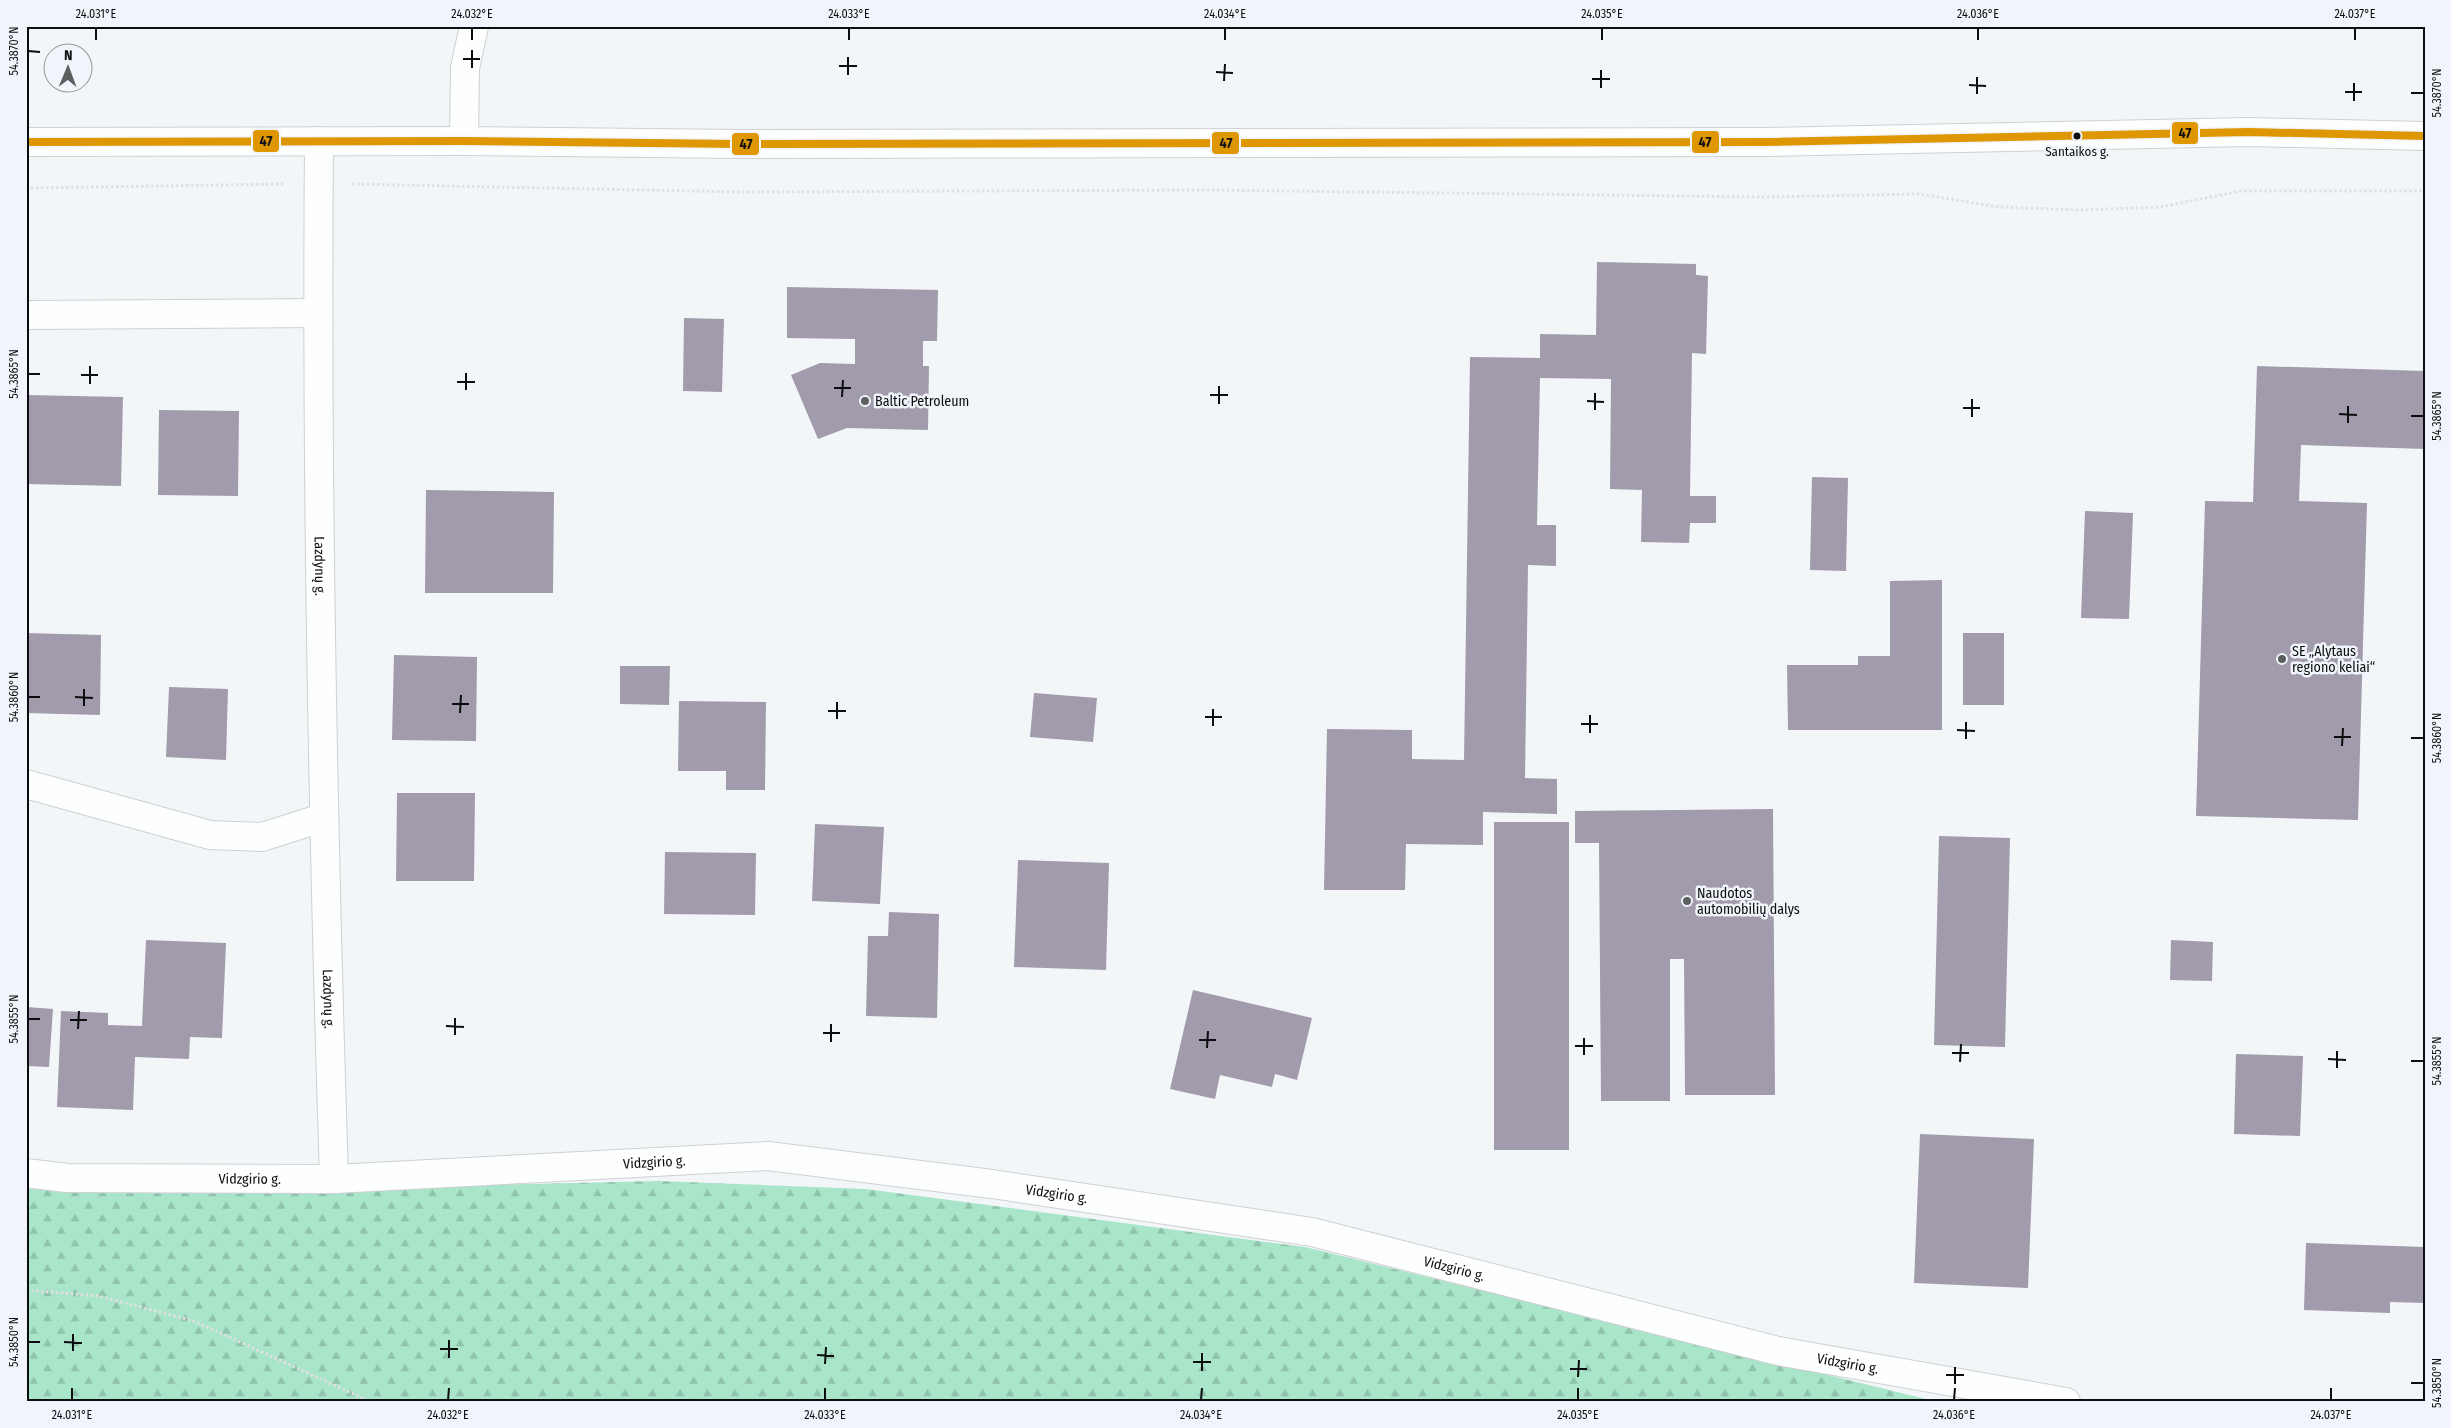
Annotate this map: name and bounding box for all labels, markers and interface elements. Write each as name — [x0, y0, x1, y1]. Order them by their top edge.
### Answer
text: 24.031°E — [76, 7, 117, 21]
text: 24.032°E — [451, 7, 493, 21]
text: 24.033°E — [828, 7, 870, 21]
text: 24.034°E — [1204, 7, 1246, 21]
text: 24.035°E — [1581, 7, 1623, 21]
text: 24.036°E — [1957, 7, 1999, 21]
text: 24.037°E — [2335, 7, 2376, 21]
text: 54.3870°N — [7, 26, 21, 76]
north arrow — [42, 42, 92, 92]
text: N — [64, 47, 73, 64]
text: 54.3870°N — [2430, 68, 2444, 118]
line badge: 47 — [2171, 121, 2199, 145]
text: 47 — [2179, 125, 2191, 142]
line badge: 47 — [252, 129, 280, 153]
line badge: 47 — [1691, 130, 1720, 154]
line badge: 47 — [1211, 131, 1240, 155]
marker: Santaikos g. — [2072, 131, 2082, 141]
line badge: 47 — [731, 132, 760, 156]
text: 47 — [260, 133, 272, 150]
text: 47 — [1699, 134, 1711, 151]
text: 47 — [1220, 135, 1232, 152]
text: 47 — [740, 136, 752, 153]
place label: Santaikos g. — [2045, 144, 2109, 159]
text: 54.3865°N — [7, 349, 21, 399]
text: 54.3865°N — [2430, 391, 2444, 441]
place label: Baltic Petroleum — [875, 393, 969, 410]
marker: Baltic Petroleum — [859, 395, 871, 407]
street label: Lazdynų g. — [311, 536, 328, 596]
place label: SE „Alytaus regiono keliai“ — [2292, 643, 2375, 676]
marker: SE „Alytaus regiono keliai“ — [2276, 653, 2288, 665]
text: 54.3860°N — [7, 672, 21, 722]
text: 54.3860°N — [2430, 713, 2444, 763]
place label: Naudotos automobilių dalys — [1697, 885, 1800, 918]
marker: Naudotos automobilių dalys — [1681, 895, 1693, 907]
street label: Lazdynų g. — [319, 969, 337, 1029]
text: 54.3855°N — [7, 994, 21, 1044]
text: 54.3855°N — [2430, 1036, 2444, 1086]
street label: Vidzgirio g. — [623, 1152, 686, 1173]
street label: Vidzgirio g. — [218, 1171, 281, 1188]
street label: Vidzgirio g. — [1024, 1181, 1089, 1207]
street label: Vidzgirio g. — [1422, 1253, 1486, 1285]
text: 54.3850°N — [7, 1317, 21, 1367]
street label: Vidzgirio g. — [1815, 1350, 1880, 1378]
text: 54.3850°N — [2430, 1358, 2444, 1408]
text: 24.031°E — [52, 1408, 93, 1422]
text: 24.032°E — [427, 1408, 469, 1422]
text: 24.033°E — [804, 1408, 846, 1422]
text: 24.034°E — [1180, 1408, 1222, 1422]
text: 24.035°E — [1557, 1408, 1599, 1422]
text: 24.036°E — [1933, 1408, 1975, 1422]
text: 24.037°E — [2311, 1408, 2352, 1422]

